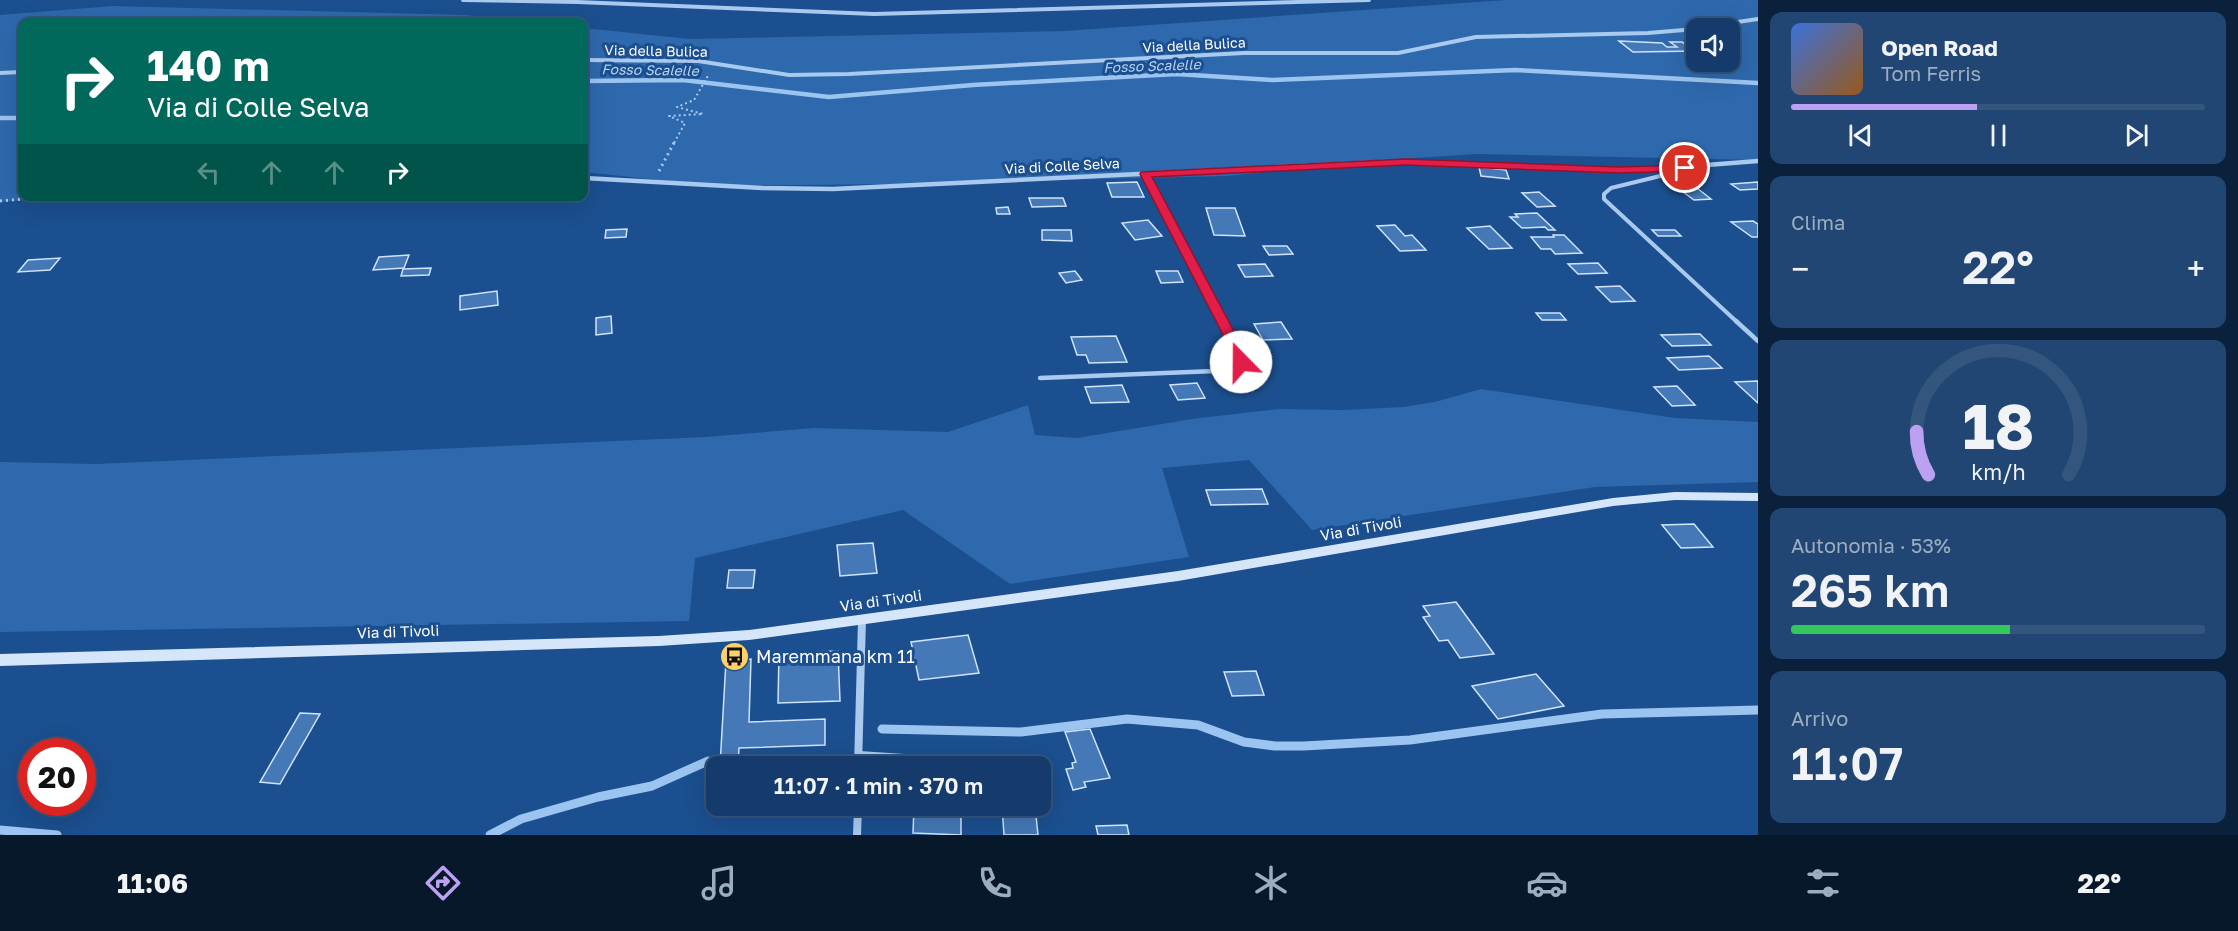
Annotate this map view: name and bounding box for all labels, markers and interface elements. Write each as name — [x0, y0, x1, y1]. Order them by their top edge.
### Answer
map controls — [1686, 18, 1740, 72]
button: sound — [1686, 18, 1740, 72]
street label: Via della Bulica — [1142, 33, 1246, 56]
text: Open Road — [1881, 34, 1998, 61]
text: 140 m — [147, 40, 269, 90]
street label: Via della Bulica — [604, 41, 708, 60]
icon: right — [48, 42, 126, 120]
water label: Fosso Scalelle — [1103, 55, 1202, 76]
water label: Fosso Scalelle — [601, 60, 700, 79]
text: Tom Ferris — [1881, 61, 1981, 85]
text: Via di Colle Selva — [147, 91, 370, 123]
icon: previous — [1844, 119, 1877, 152]
icon: pause — [1982, 119, 2015, 152]
icon: next — [2120, 119, 2153, 152]
pin — [1659, 142, 1710, 193]
icon: arrive — [1668, 151, 1701, 184]
street label: Via di Colle Selva — [1004, 154, 1120, 177]
icon: left — [192, 156, 225, 189]
icon: ahead — [255, 156, 288, 189]
icon: ahead — [318, 156, 351, 189]
icon: right — [381, 156, 414, 189]
text: Clima — [1791, 210, 1845, 234]
text: 22° — [1962, 240, 2034, 294]
text: − — [1791, 249, 1809, 288]
text: + — [2187, 249, 2205, 288]
position arrow — [1209, 330, 1273, 394]
text: 18 — [1962, 388, 2034, 463]
text: km/h — [1971, 459, 2025, 485]
street label: Via di Tivoli — [1319, 512, 1403, 544]
text: Autonomia · 53% — [1791, 533, 1951, 557]
text: 265 km — [1791, 563, 1950, 617]
street label: Via di Tivoli — [839, 585, 923, 615]
street label: Via di Tivoli — [356, 621, 440, 641]
bus stop icon: Maremmana km 11 — [719, 641, 751, 673]
place label: Maremmana km 11 — [756, 645, 915, 667]
text: Arrivo — [1791, 706, 1848, 730]
text: 11:07 — [1791, 736, 1903, 790]
speed limit sign: 20 — [18, 738, 96, 816]
text: 11:07 · 1 min · 370 m — [774, 772, 983, 799]
icon: directions — [422, 862, 464, 904]
icon: music — [698, 862, 740, 904]
icon: phone — [974, 862, 1016, 904]
icon: climate — [1250, 862, 1292, 904]
icon: car — [1526, 862, 1568, 904]
icon: filters — [1802, 862, 1844, 904]
text: 11:06 — [117, 867, 188, 899]
text: 22° — [2077, 867, 2121, 899]

